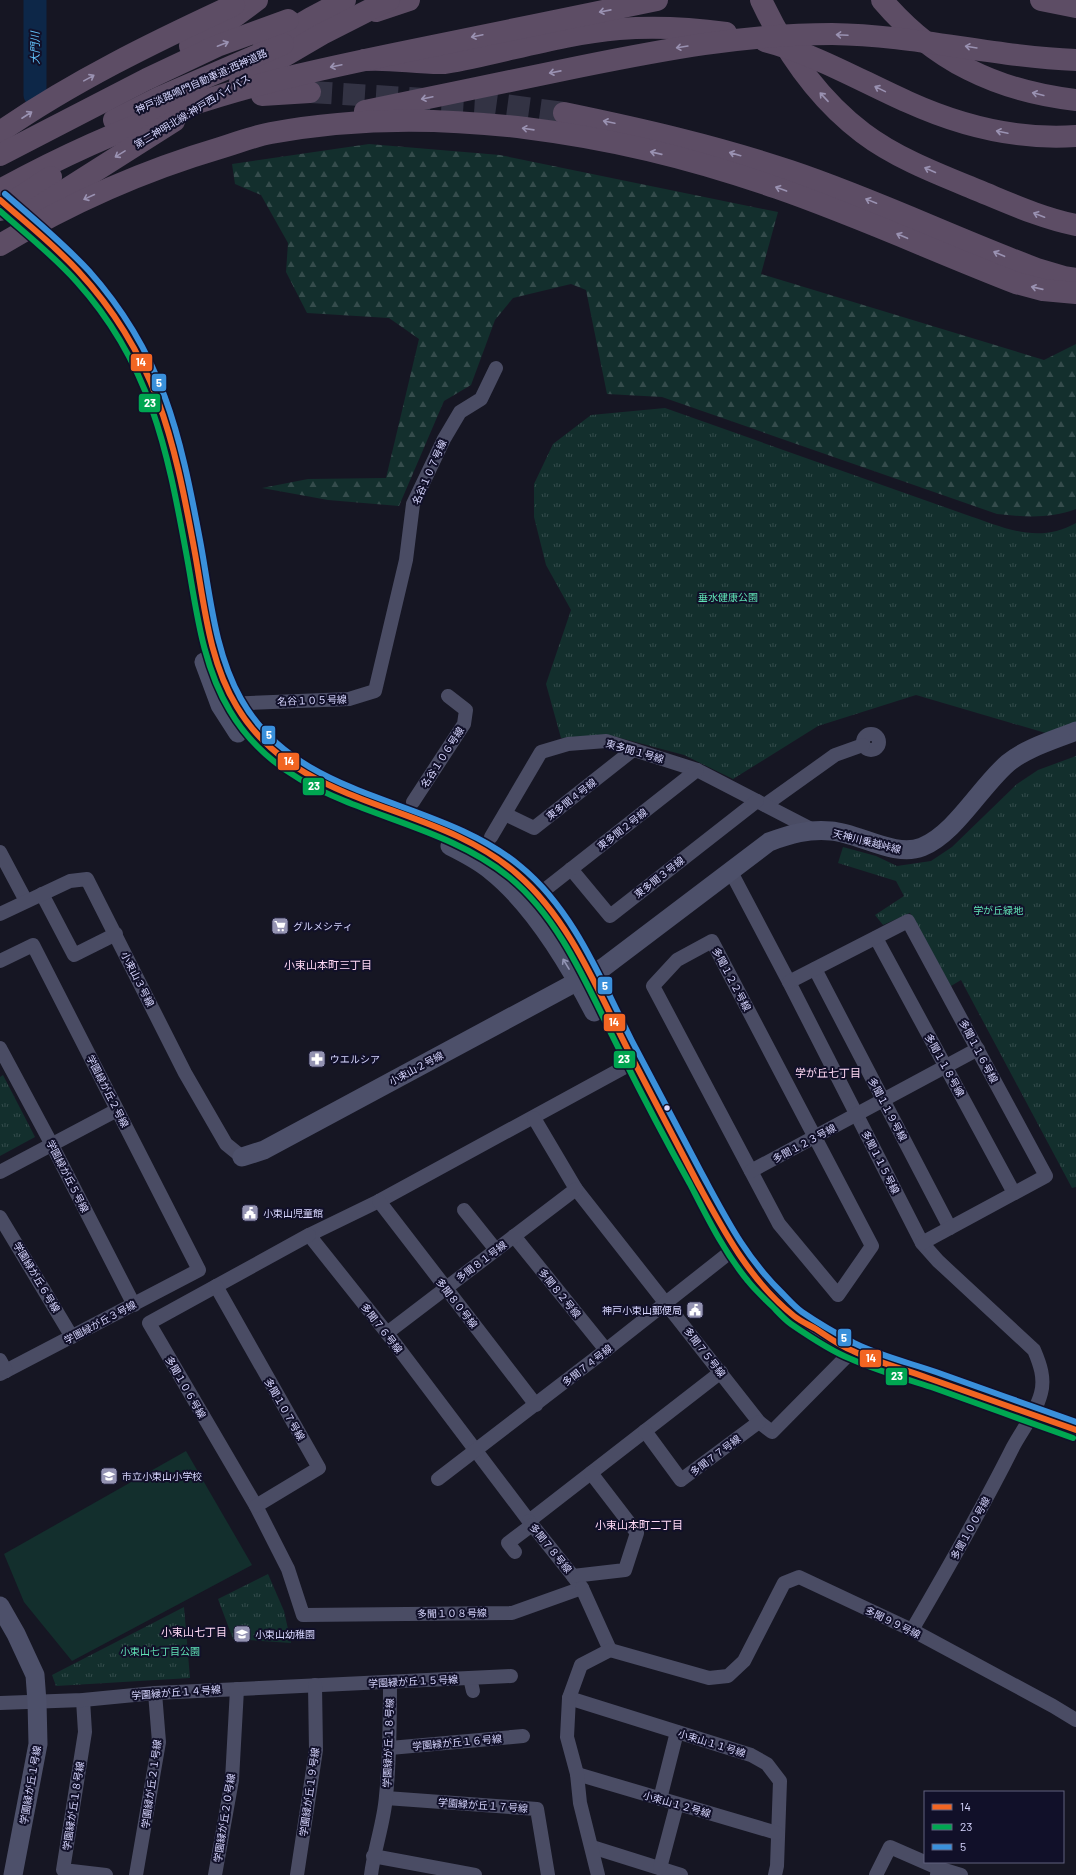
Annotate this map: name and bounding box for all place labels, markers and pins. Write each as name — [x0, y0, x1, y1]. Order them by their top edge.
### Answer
supermarket icon: グルメシティ — [270, 916, 290, 936]
place label: グルメシティ — [293, 920, 352, 932]
pharmacy icon: ウエルシア — [307, 1049, 327, 1069]
place label: ウエルシア — [330, 1053, 380, 1065]
unlabelled marker — [662, 1103, 672, 1113]
public building icon: 小束山児童館 — [240, 1203, 260, 1223]
place label: 小束山児童館 — [263, 1207, 323, 1219]
public building icon: 神戸小束山郵便局 — [685, 1300, 705, 1320]
place label: 神戸小束山郵便局 — [602, 1304, 682, 1316]
school or university icon: 市立小束山小学校 — [99, 1466, 119, 1486]
place label: 市立小束山小学校 — [122, 1470, 202, 1482]
school or university icon: 小束山幼稚園 — [232, 1624, 252, 1644]
place label: 小束山幼稚園 — [255, 1628, 315, 1640]

